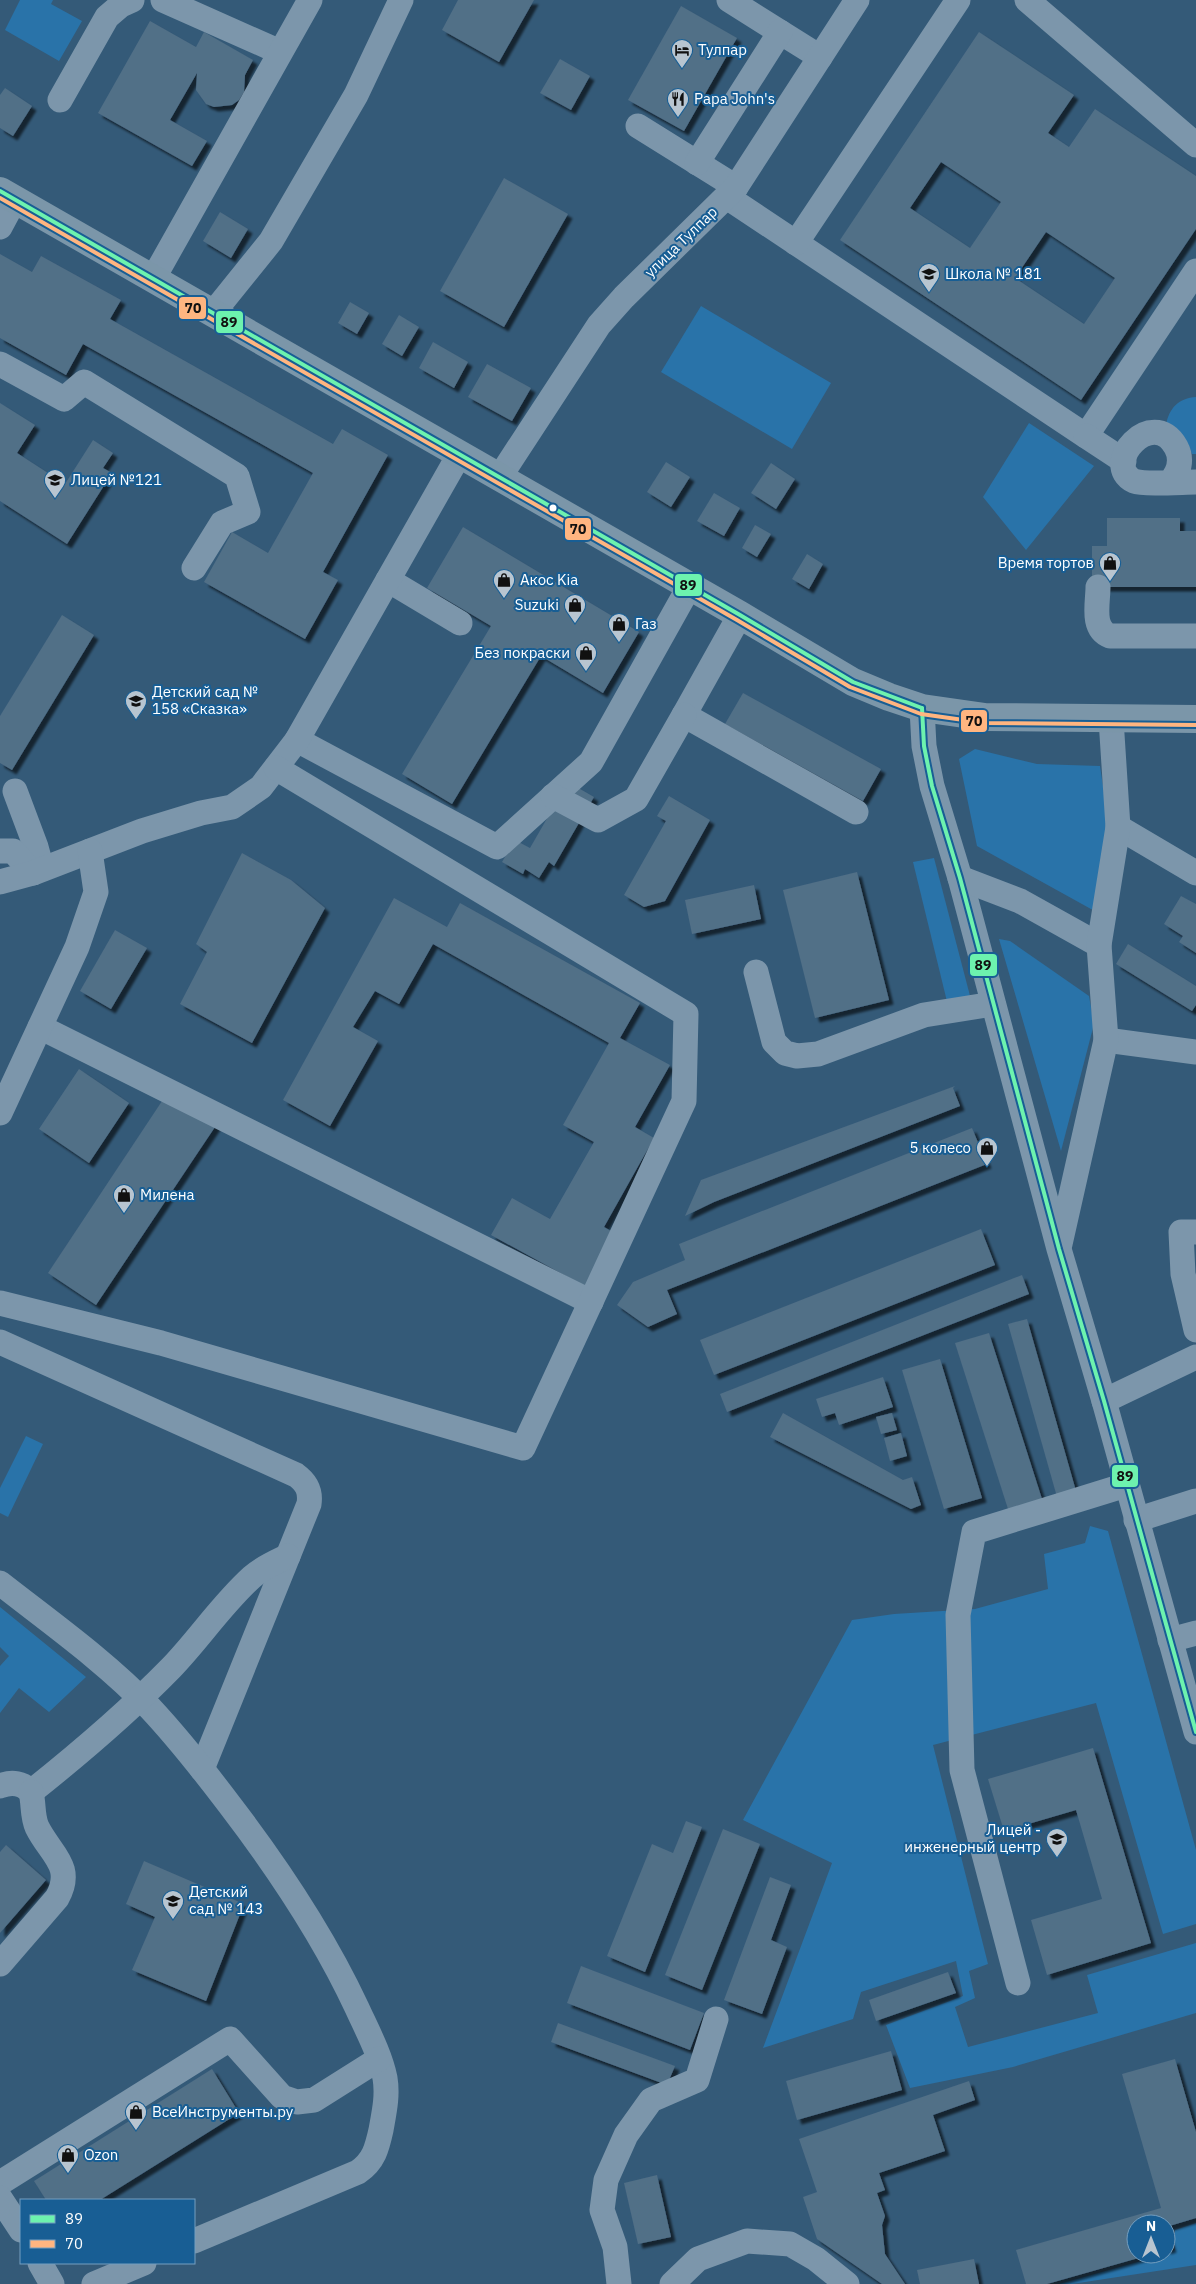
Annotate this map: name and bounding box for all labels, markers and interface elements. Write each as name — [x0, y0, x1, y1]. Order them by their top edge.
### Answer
hotel icon: Тулпар — [670, 38, 694, 69]
place label: Тулпар — [698, 40, 747, 59]
restaurant icon: Papa John's — [666, 87, 690, 118]
place label: Papa John's — [694, 89, 775, 108]
street label: улица Тулпар — [640, 202, 721, 281]
school or university icon: Школа № 181 — [917, 262, 941, 293]
place label: Школа № 181 — [945, 264, 1042, 283]
line badge: 70 — [178, 296, 207, 320]
text: 70 — [185, 299, 201, 317]
line badge: 89 — [215, 310, 244, 334]
text: 89 — [221, 313, 237, 331]
school or university icon: Лицей №121 — [43, 468, 67, 499]
place label: Лицей №121 — [71, 470, 162, 489]
unlabelled marker — [548, 503, 558, 513]
line badge: 70 — [564, 517, 592, 541]
text: 70 — [570, 520, 586, 538]
shop icon: Время тортов — [1098, 551, 1122, 582]
place label: Время тортов — [998, 553, 1094, 572]
shop icon: Акос Kia — [492, 568, 516, 599]
place label: Акос Kia — [520, 570, 578, 589]
line badge: 89 — [674, 573, 703, 597]
text: 89 — [680, 576, 696, 594]
shop icon: Suzuki — [563, 593, 587, 624]
place label: Suzuki — [515, 595, 559, 614]
shop icon: Газ — [607, 612, 631, 643]
place label: Газ — [635, 614, 657, 633]
shop icon: Без покраски — [574, 641, 598, 672]
place label: Без покраски — [475, 643, 570, 662]
place label: Детский сад № 158 «Сказка» — [152, 682, 259, 718]
school or university icon: Детский сад № 158 «Сказка» — [124, 689, 148, 720]
line badge: 70 — [960, 709, 988, 733]
text: 70 — [966, 712, 982, 730]
line badge: 89 — [969, 953, 998, 977]
text: 89 — [975, 956, 991, 974]
shop icon: 5 колесо — [975, 1136, 999, 1167]
place label: 5 колесо — [910, 1138, 971, 1157]
shop icon: Милена — [112, 1183, 136, 1214]
place label: Милена — [140, 1185, 195, 1204]
line badge: 89 — [1111, 1464, 1139, 1488]
text: 89 — [1117, 1467, 1133, 1485]
place label: Лицей - инженерный центр — [904, 1820, 1041, 1856]
school or university icon: Лицей - инженерный центр — [1045, 1827, 1069, 1858]
place label: Детский сад № 143 — [189, 1882, 263, 1918]
school or university icon: Детский сад № 143 — [161, 1889, 185, 1920]
shop icon: ВсеИнструменты.ру — [124, 2100, 148, 2131]
place label: ВсеИнструменты.ру — [152, 2102, 294, 2121]
shop icon: Ozon — [56, 2143, 80, 2174]
place label: Ozon — [84, 2145, 118, 2164]
legend — [20, 2199, 195, 2264]
text: 89 — [65, 2209, 83, 2228]
north arrow — [1126, 2214, 1176, 2264]
text: N — [1146, 2217, 1156, 2235]
text: 70 — [65, 2234, 83, 2253]

